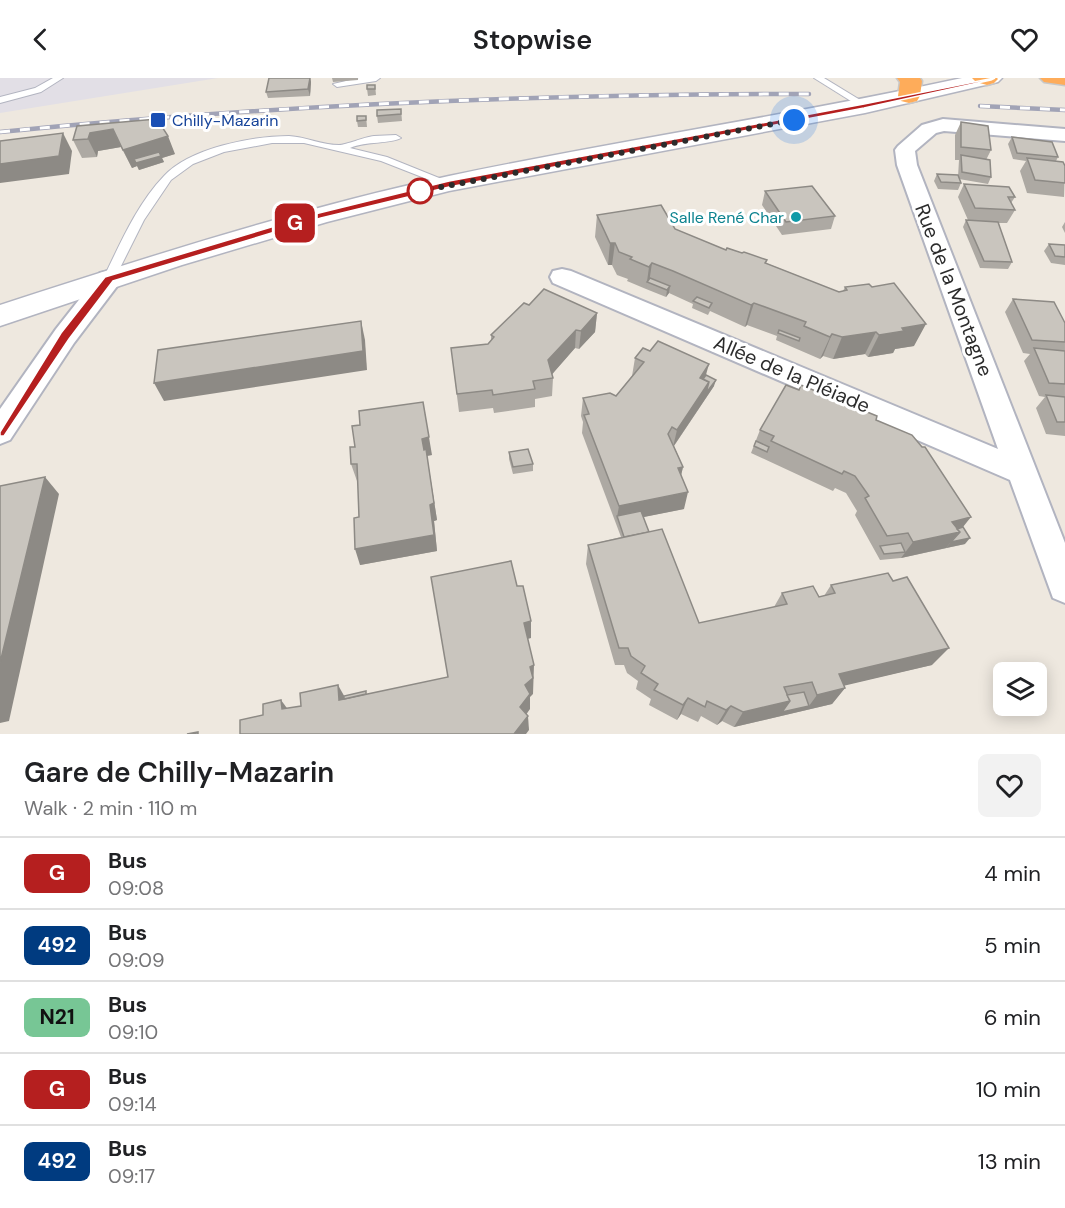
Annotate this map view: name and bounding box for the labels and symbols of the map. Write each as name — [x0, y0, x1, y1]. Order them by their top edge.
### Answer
your location — [779, 105, 809, 135]
place label: Chilly-Mazarin — [172, 110, 278, 131]
marker: Chilly-Mazarin — [149, 111, 167, 129]
unlabelled marker — [407, 178, 433, 204]
street label: Rue de la Montagne — [909, 200, 999, 380]
line badge: G — [276, 204, 314, 242]
place label: Salle René Char — [670, 207, 784, 228]
marker: Salle René Char — [789, 210, 803, 224]
street label: Allée de la Pléiade — [710, 329, 874, 419]

